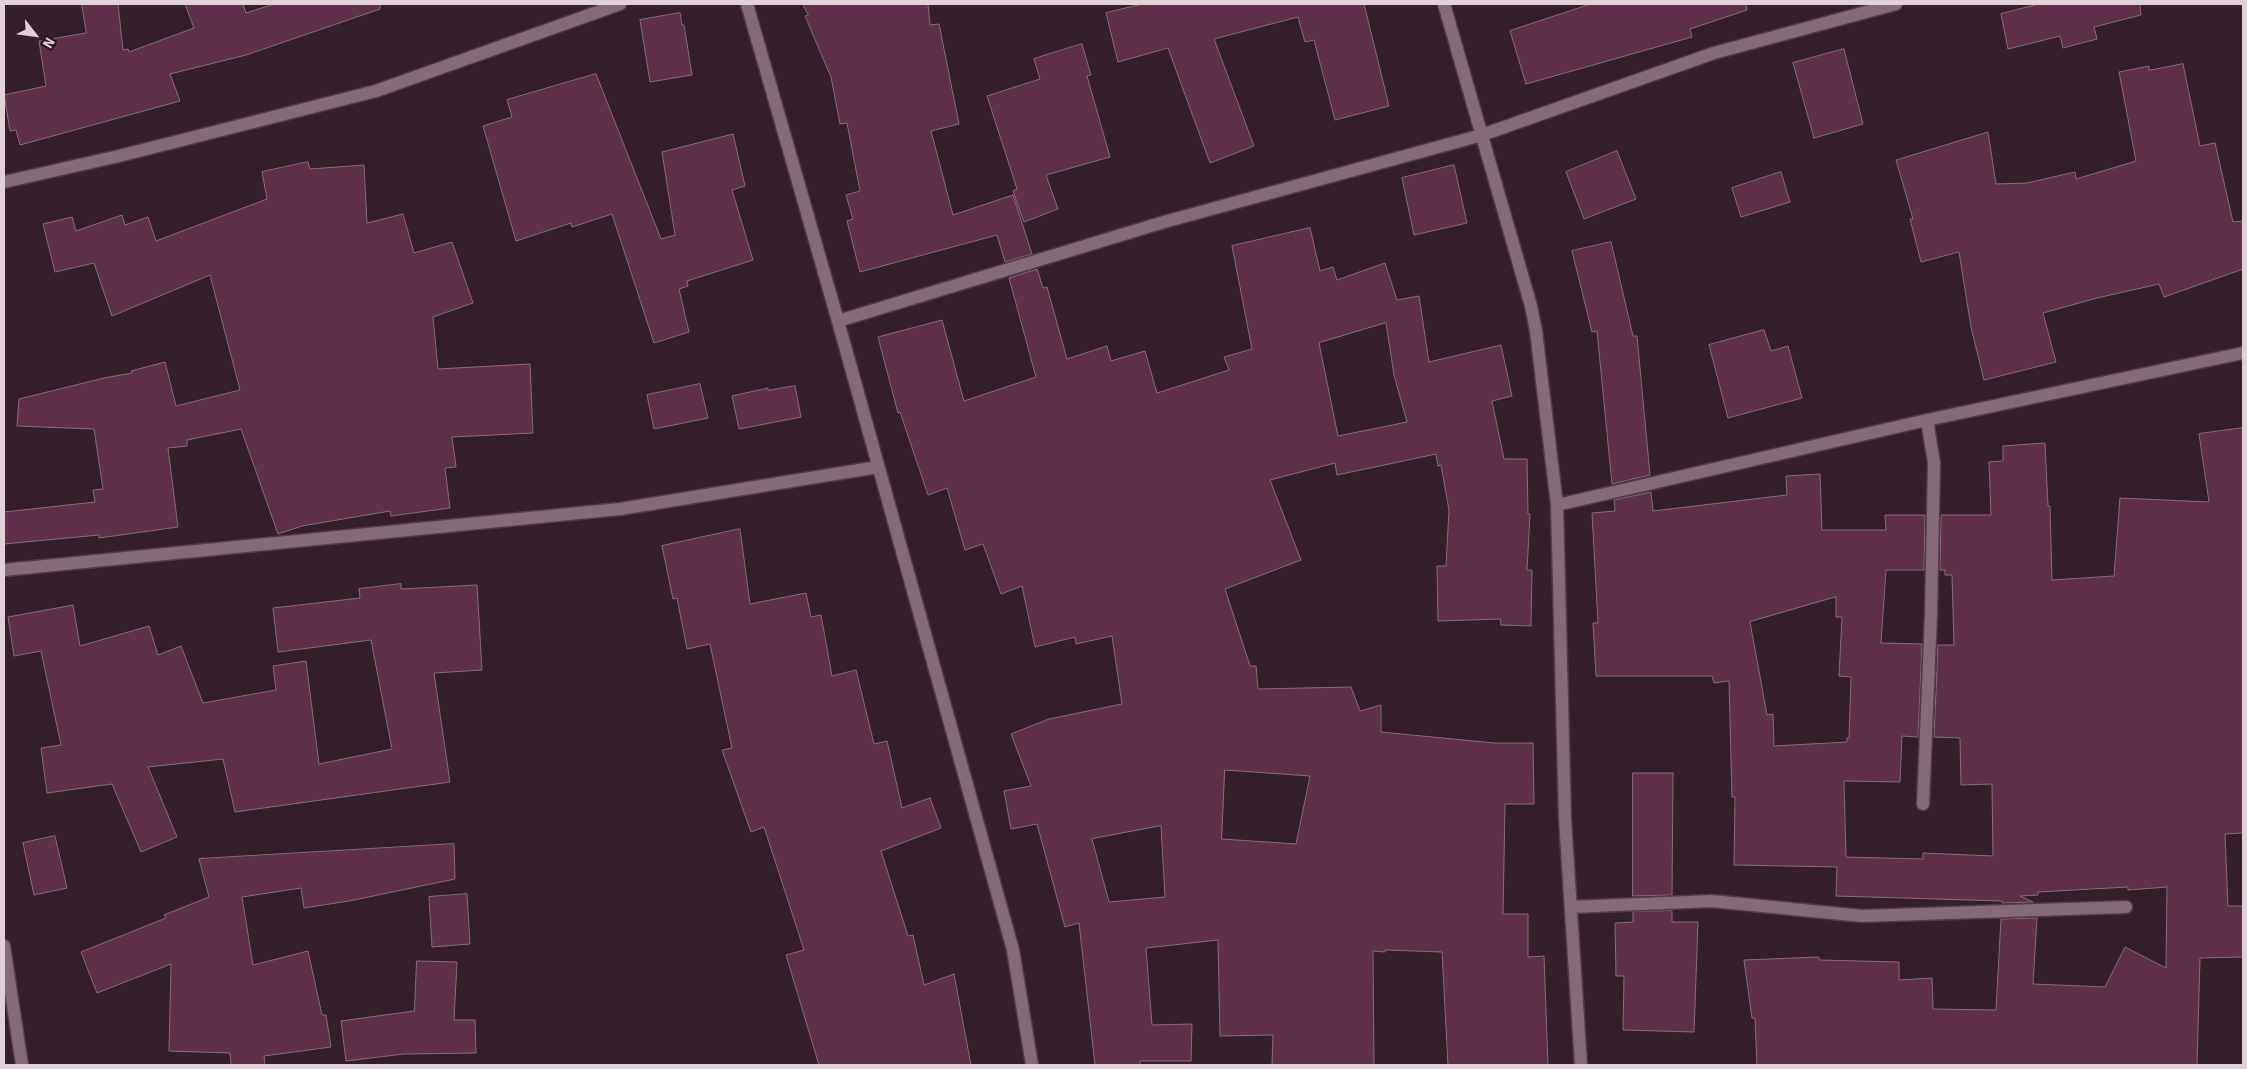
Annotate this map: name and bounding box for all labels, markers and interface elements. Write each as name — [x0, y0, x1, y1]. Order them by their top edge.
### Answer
north arrow — [10, 10, 60, 60]
text: N — [39, 34, 58, 51]

